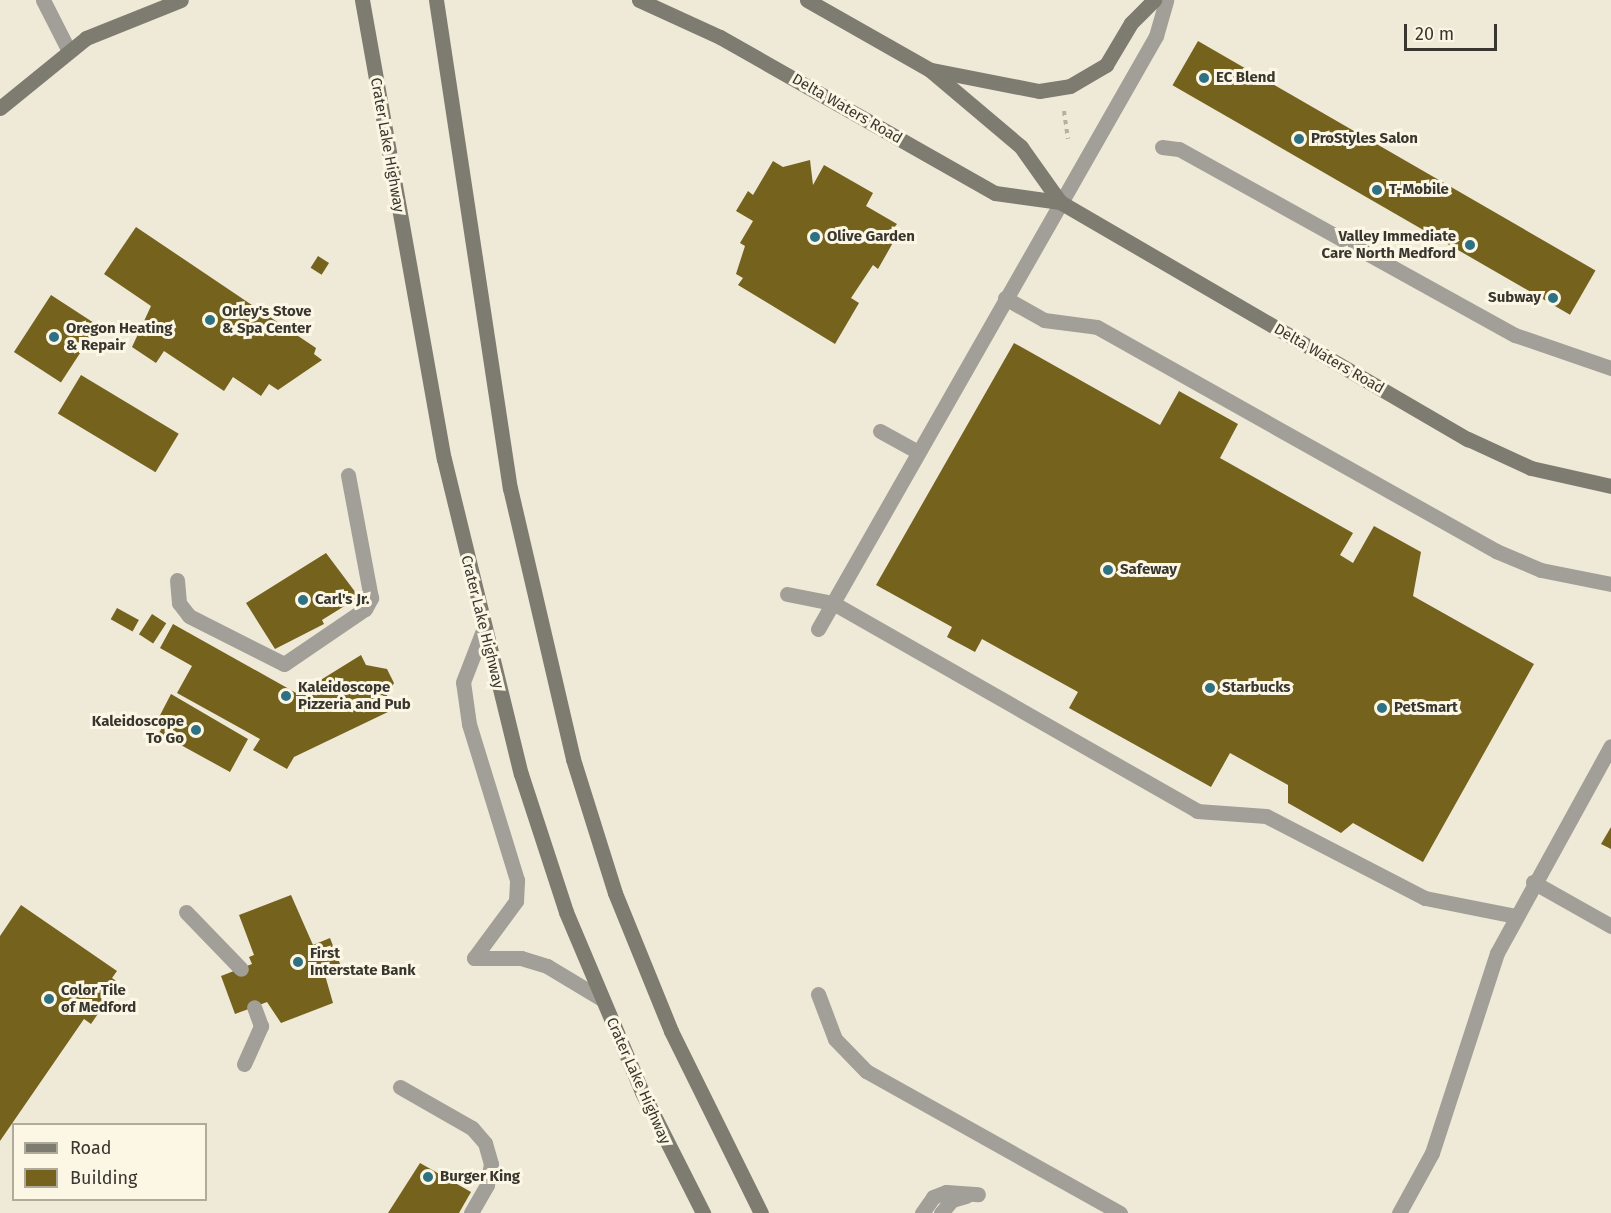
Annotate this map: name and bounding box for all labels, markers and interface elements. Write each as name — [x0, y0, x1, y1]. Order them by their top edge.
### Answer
scale bar — [1407, 12, 1500, 50]
text: 20 m — [1415, 23, 1454, 45]
place label: EC Blend — [1216, 69, 1275, 87]
street label: Delta Waters Road — [789, 70, 905, 148]
marker: EC Blend — [1197, 71, 1211, 85]
street label: Crater Lake Highway — [366, 76, 408, 214]
place label: ProStyles Salon — [1311, 130, 1418, 148]
marker: ProStyles Salon — [1292, 132, 1306, 146]
place label: T-Mobile — [1389, 181, 1449, 199]
marker: T-Mobile — [1370, 183, 1384, 197]
place label: Valley Immediate Care North Medford — [1322, 227, 1456, 262]
place label: Olive Garden — [827, 228, 915, 246]
marker: Olive Garden — [808, 230, 822, 244]
marker: Valley Immediate Care North Medford — [1461, 236, 1479, 254]
place label: Subway — [1488, 289, 1541, 307]
marker: Subway — [1546, 291, 1560, 305]
place label: Orley's Stove & Spa Center — [222, 302, 312, 337]
marker: Orley's Stove & Spa Center — [203, 313, 217, 327]
place label: Oregon Heating & Repair — [66, 319, 172, 354]
street label: Delta Waters Road — [1271, 320, 1387, 398]
marker: Oregon Heating & Repair — [47, 330, 61, 344]
street label: Crater Lake Highway — [457, 553, 507, 691]
place label: Safeway — [1120, 561, 1177, 579]
marker: Safeway — [1101, 563, 1115, 577]
place label: Carl's Jr. — [315, 591, 369, 609]
marker: Carl's Jr. — [296, 593, 310, 607]
place label: Kaleidoscope Pizzeria and Pub — [298, 678, 411, 713]
place label: Starbucks — [1222, 679, 1291, 697]
marker: Starbucks — [1203, 681, 1217, 695]
marker: Kaleidoscope Pizzeria and Pub — [279, 689, 293, 703]
place label: PetSmart — [1394, 699, 1458, 717]
marker: PetSmart — [1375, 701, 1389, 715]
place label: Kaleidoscope To Go — [92, 712, 184, 747]
marker: Kaleidoscope To Go — [189, 723, 203, 737]
place label: First Interstate Bank — [310, 944, 416, 979]
marker: First Interstate Bank — [291, 955, 305, 969]
place label: Color Tile of Medford — [61, 981, 136, 1016]
marker: Color Tile of Medford — [42, 992, 56, 1006]
street label: Crater Lake Highway — [602, 1015, 674, 1147]
legend — [12, 1123, 207, 1201]
text: Road — [70, 1137, 112, 1159]
text: Building — [70, 1167, 137, 1189]
place label: Burger King — [440, 1168, 520, 1186]
marker: Burger King — [421, 1170, 435, 1184]

